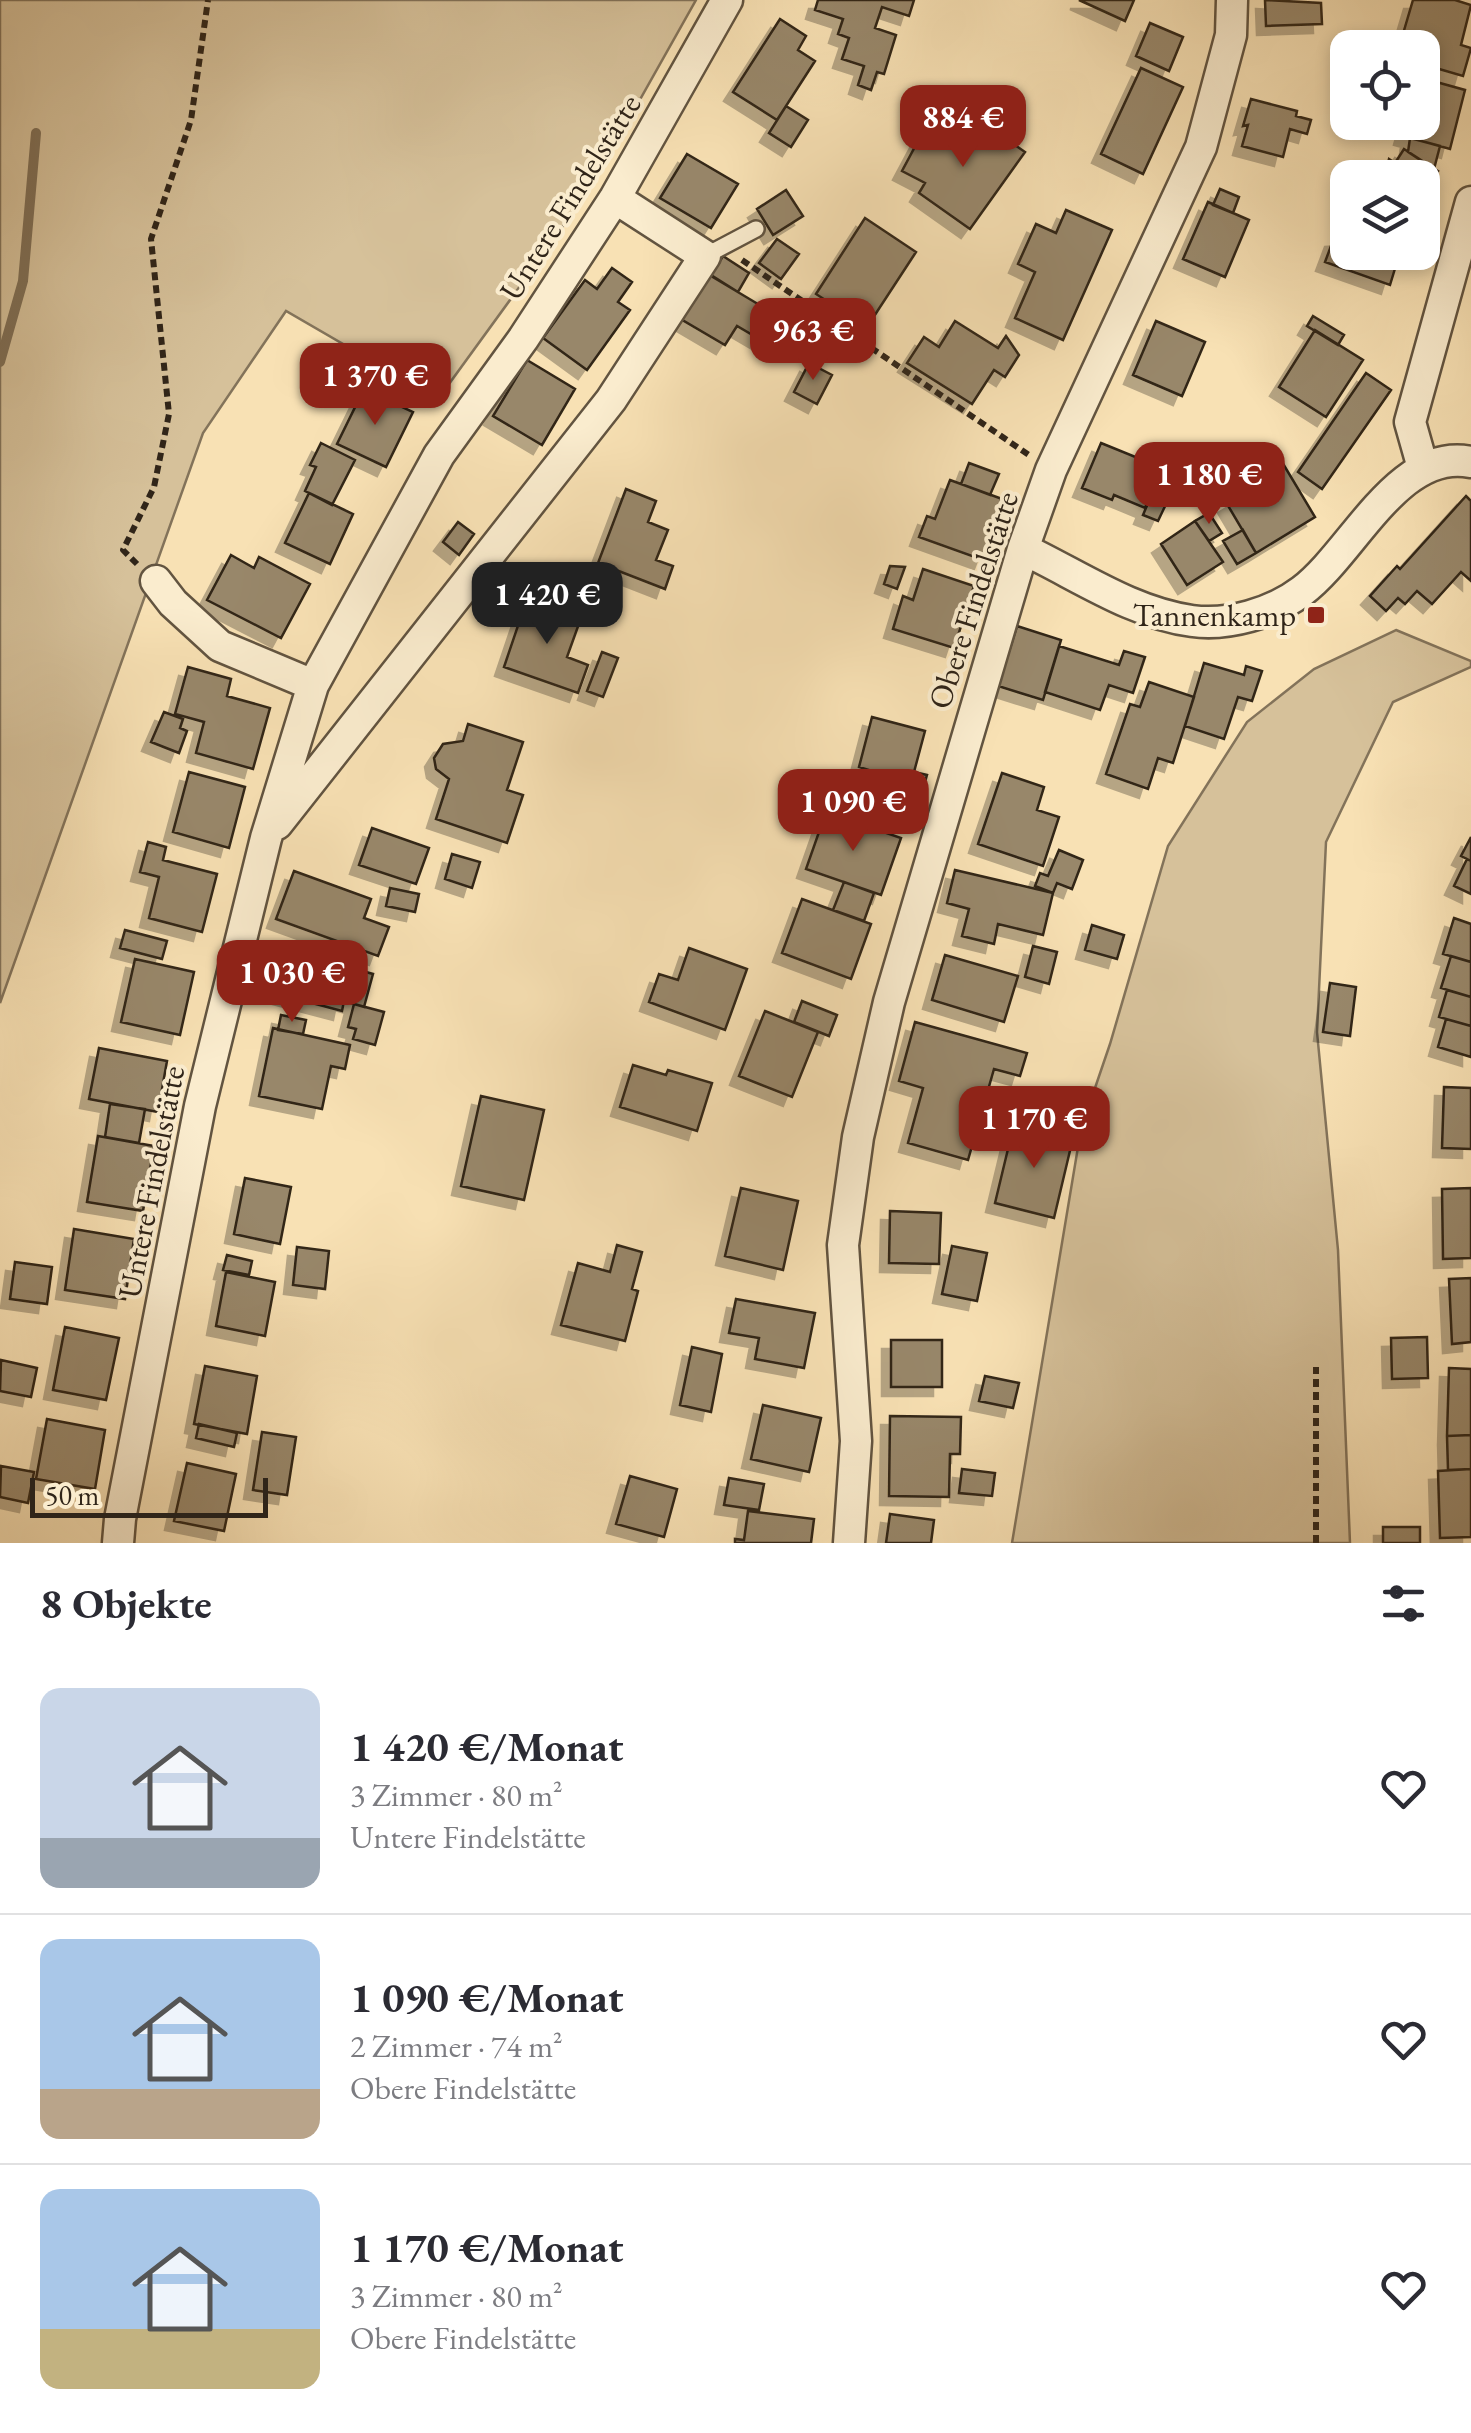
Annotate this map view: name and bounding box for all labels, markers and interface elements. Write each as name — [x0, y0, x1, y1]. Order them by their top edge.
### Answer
map controls — [1330, 30, 1440, 270]
button: locate — [1330, 30, 1440, 140]
pin: 884 € — [893, 85, 1033, 170]
street label: Untere Findelstätte — [490, 86, 650, 308]
text: 884 € — [922, 96, 1004, 138]
button: layers — [1330, 160, 1440, 270]
pin: 963 € — [743, 298, 883, 383]
text: 963 € — [772, 309, 854, 351]
pin: 1 370 € — [283, 343, 467, 428]
text: 1 370 € — [322, 354, 428, 396]
pin: 1 180 € — [1117, 442, 1301, 527]
text: 1 180 € — [1156, 453, 1262, 495]
street label: Obere Findelstätte — [918, 486, 1028, 714]
pin: 1 420 € — [455, 562, 639, 647]
text: 1 420 € — [494, 573, 600, 615]
place label: Tannenkamp — [1133, 594, 1296, 636]
marker: Tannenkamp — [1305, 604, 1327, 626]
pin: 1 090 € — [761, 769, 945, 854]
text: 1 090 € — [800, 780, 906, 822]
pin: 1 030 € — [200, 940, 384, 1025]
text: 1 030 € — [239, 951, 345, 993]
street label: Untere Findelstätte — [108, 1062, 194, 1302]
pin: 1 170 € — [942, 1086, 1126, 1171]
text: 1 170 € — [981, 1097, 1087, 1139]
scale bar — [30, 1473, 268, 1518]
text: 50 m — [45, 1477, 99, 1513]
text: 8 Objekte — [40, 1576, 212, 1631]
icon: filters — [1376, 1576, 1431, 1631]
text: 1 420 €/Monat — [350, 1719, 624, 1774]
icon: home — [120, 1728, 240, 1848]
icon: heart — [1376, 1761, 1431, 1816]
text: 3 Zimmer · 80 m² — [350, 1774, 563, 1816]
text: Untere Findelstätte — [350, 1816, 586, 1858]
text: 1 090 €/Monat — [350, 1970, 624, 2025]
icon: home — [120, 1979, 240, 2099]
icon: heart — [1376, 2012, 1431, 2067]
text: 2 Zimmer · 74 m² — [350, 2025, 563, 2067]
text: Obere Findelstätte — [350, 2067, 576, 2109]
text: 1 170 €/Monat — [350, 2220, 624, 2275]
icon: home — [120, 2229, 240, 2349]
icon: heart — [1376, 2262, 1431, 2317]
text: 3 Zimmer · 80 m² — [350, 2275, 563, 2317]
text: Obere Findelstätte — [350, 2317, 576, 2359]

